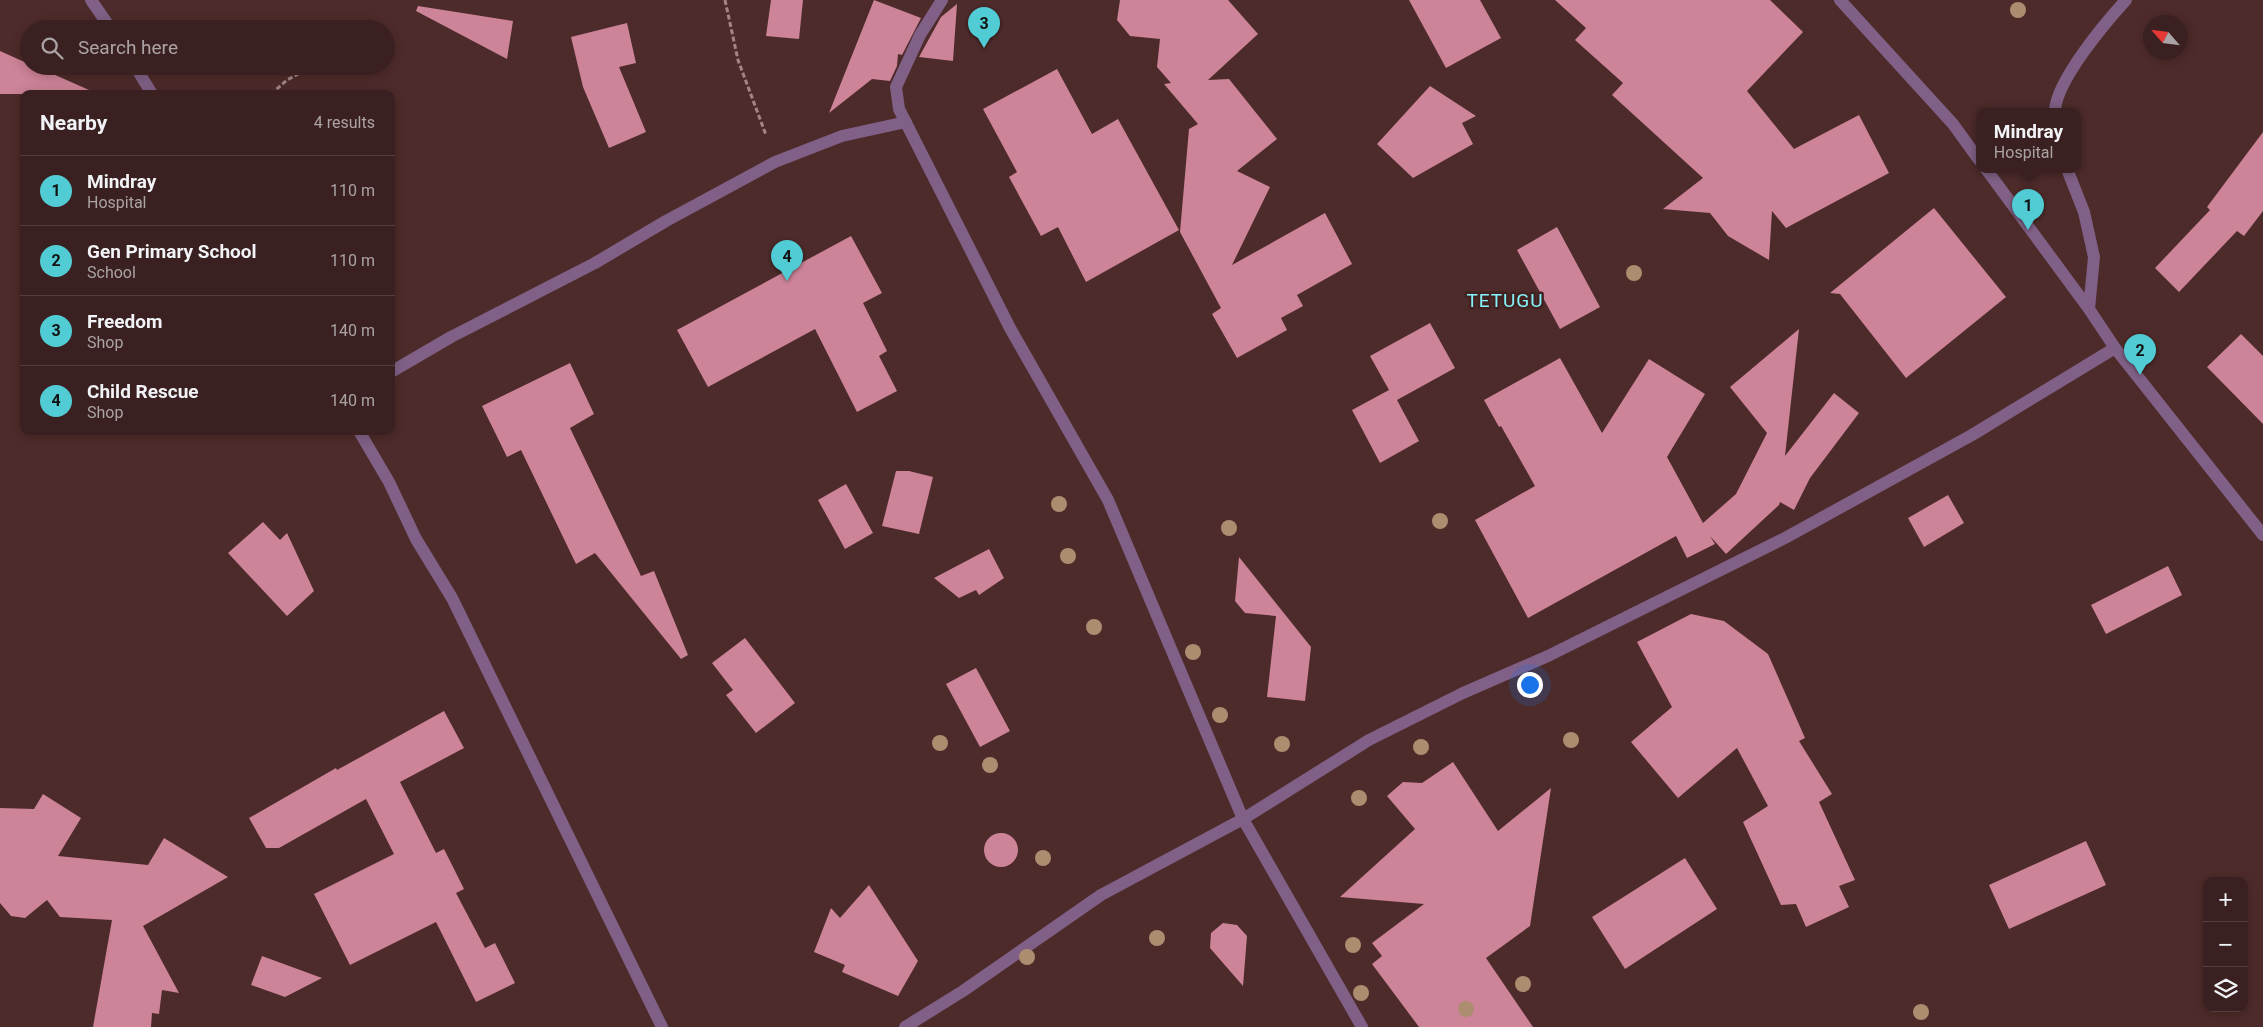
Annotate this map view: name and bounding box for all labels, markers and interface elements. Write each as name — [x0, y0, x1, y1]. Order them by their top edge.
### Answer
pin: 3 — [968, 7, 1000, 48]
north arrow — [2143, 15, 2188, 60]
search box — [20, 20, 395, 75]
icon: search — [38, 34, 66, 62]
text: Search here — [78, 36, 178, 59]
popup — [1976, 108, 2081, 173]
text: Nearby — [40, 111, 107, 135]
text: 4 results — [314, 113, 375, 132]
text: Mindray — [1994, 120, 2063, 143]
text: Hospital — [1994, 143, 2053, 162]
text: Mindray — [87, 170, 156, 193]
text: 1 — [51, 181, 61, 200]
text: 110 m — [330, 181, 375, 200]
pin: 1 — [2012, 189, 2044, 230]
text: Hospital — [87, 193, 147, 212]
text: Gen Primary School — [87, 240, 257, 263]
pin: 4 — [771, 240, 803, 281]
text: 2 — [51, 251, 61, 270]
text: 110 m — [330, 251, 375, 270]
text: School — [87, 263, 136, 282]
district label: TETUGU — [1466, 289, 1544, 312]
text: Freedom — [87, 310, 162, 333]
text: 3 — [51, 321, 61, 340]
text: 140 m — [330, 321, 375, 340]
text: Shop — [87, 333, 123, 352]
pin: 2 — [2124, 334, 2156, 375]
text: Child Rescue — [87, 380, 199, 403]
text: 4 — [51, 391, 61, 410]
text: 140 m — [330, 391, 375, 410]
text: Shop — [87, 403, 123, 422]
your location — [1517, 672, 1543, 698]
map controls — [2203, 877, 2248, 1012]
button: + — [2203, 877, 2248, 922]
button: − — [2203, 922, 2248, 967]
button: layers — [2203, 967, 2248, 1012]

